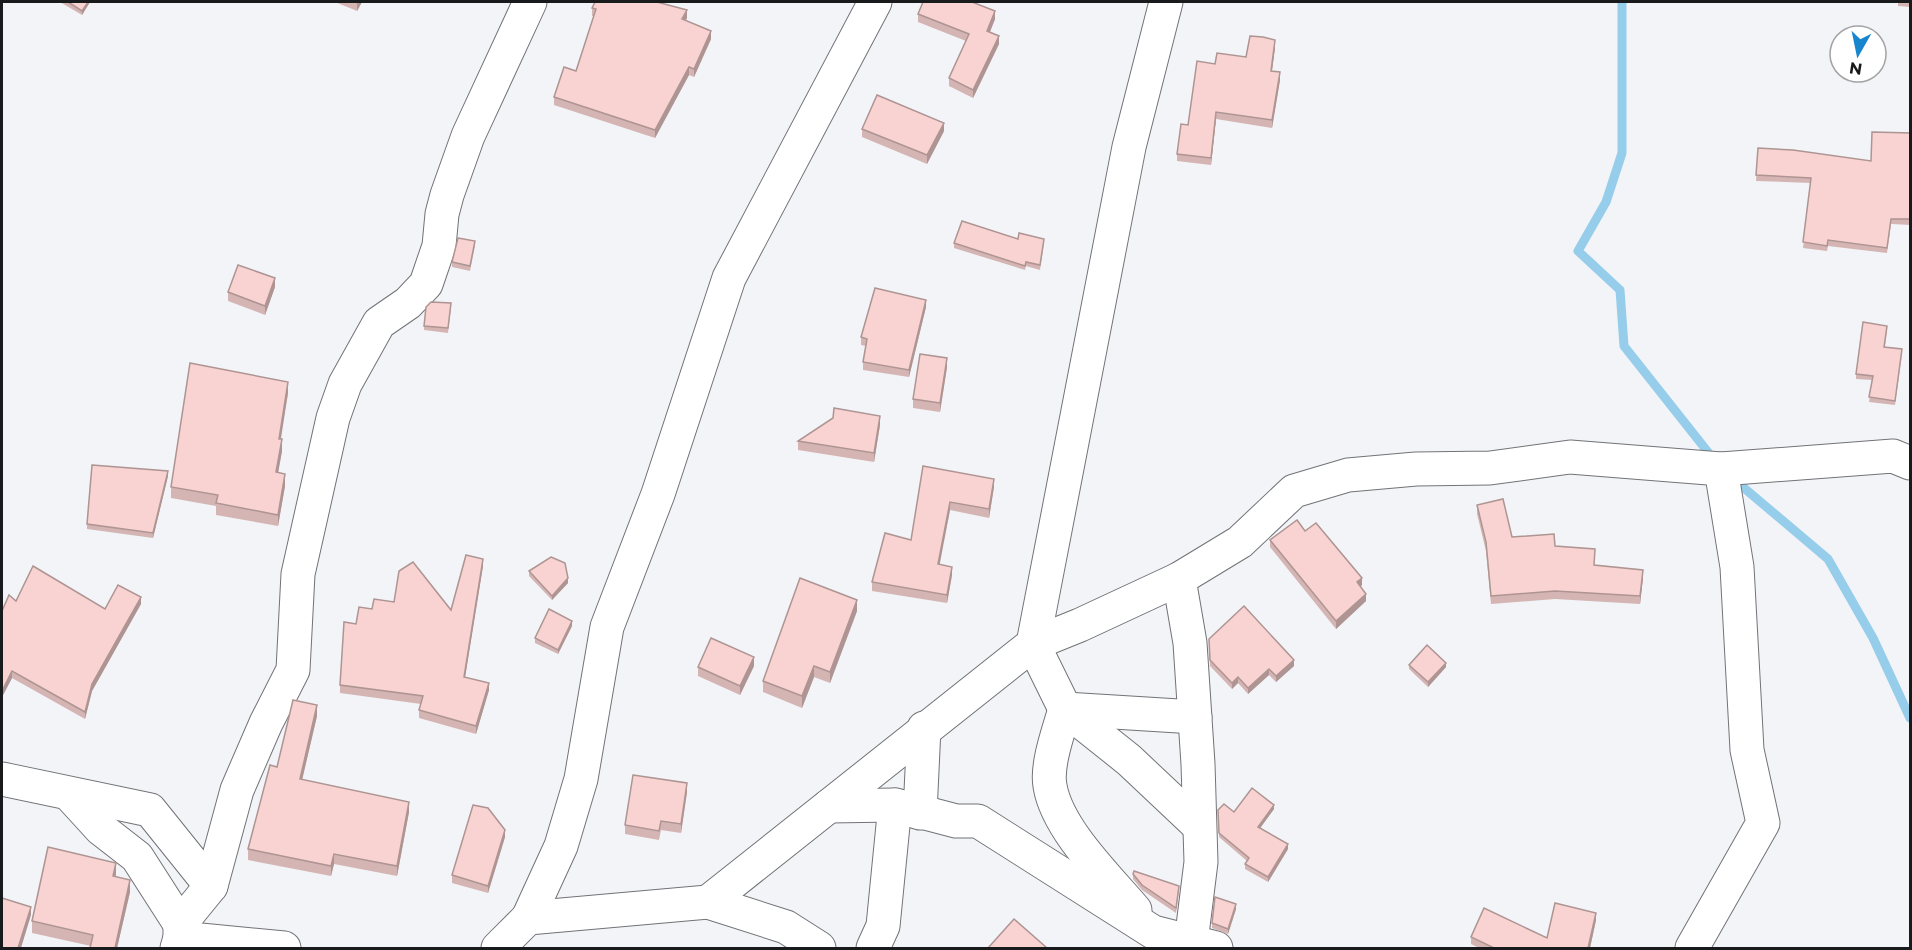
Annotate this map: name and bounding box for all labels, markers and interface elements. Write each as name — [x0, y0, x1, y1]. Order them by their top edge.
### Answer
north arrow — [1828, 24, 1888, 84]
text: N — [1848, 58, 1864, 79]

